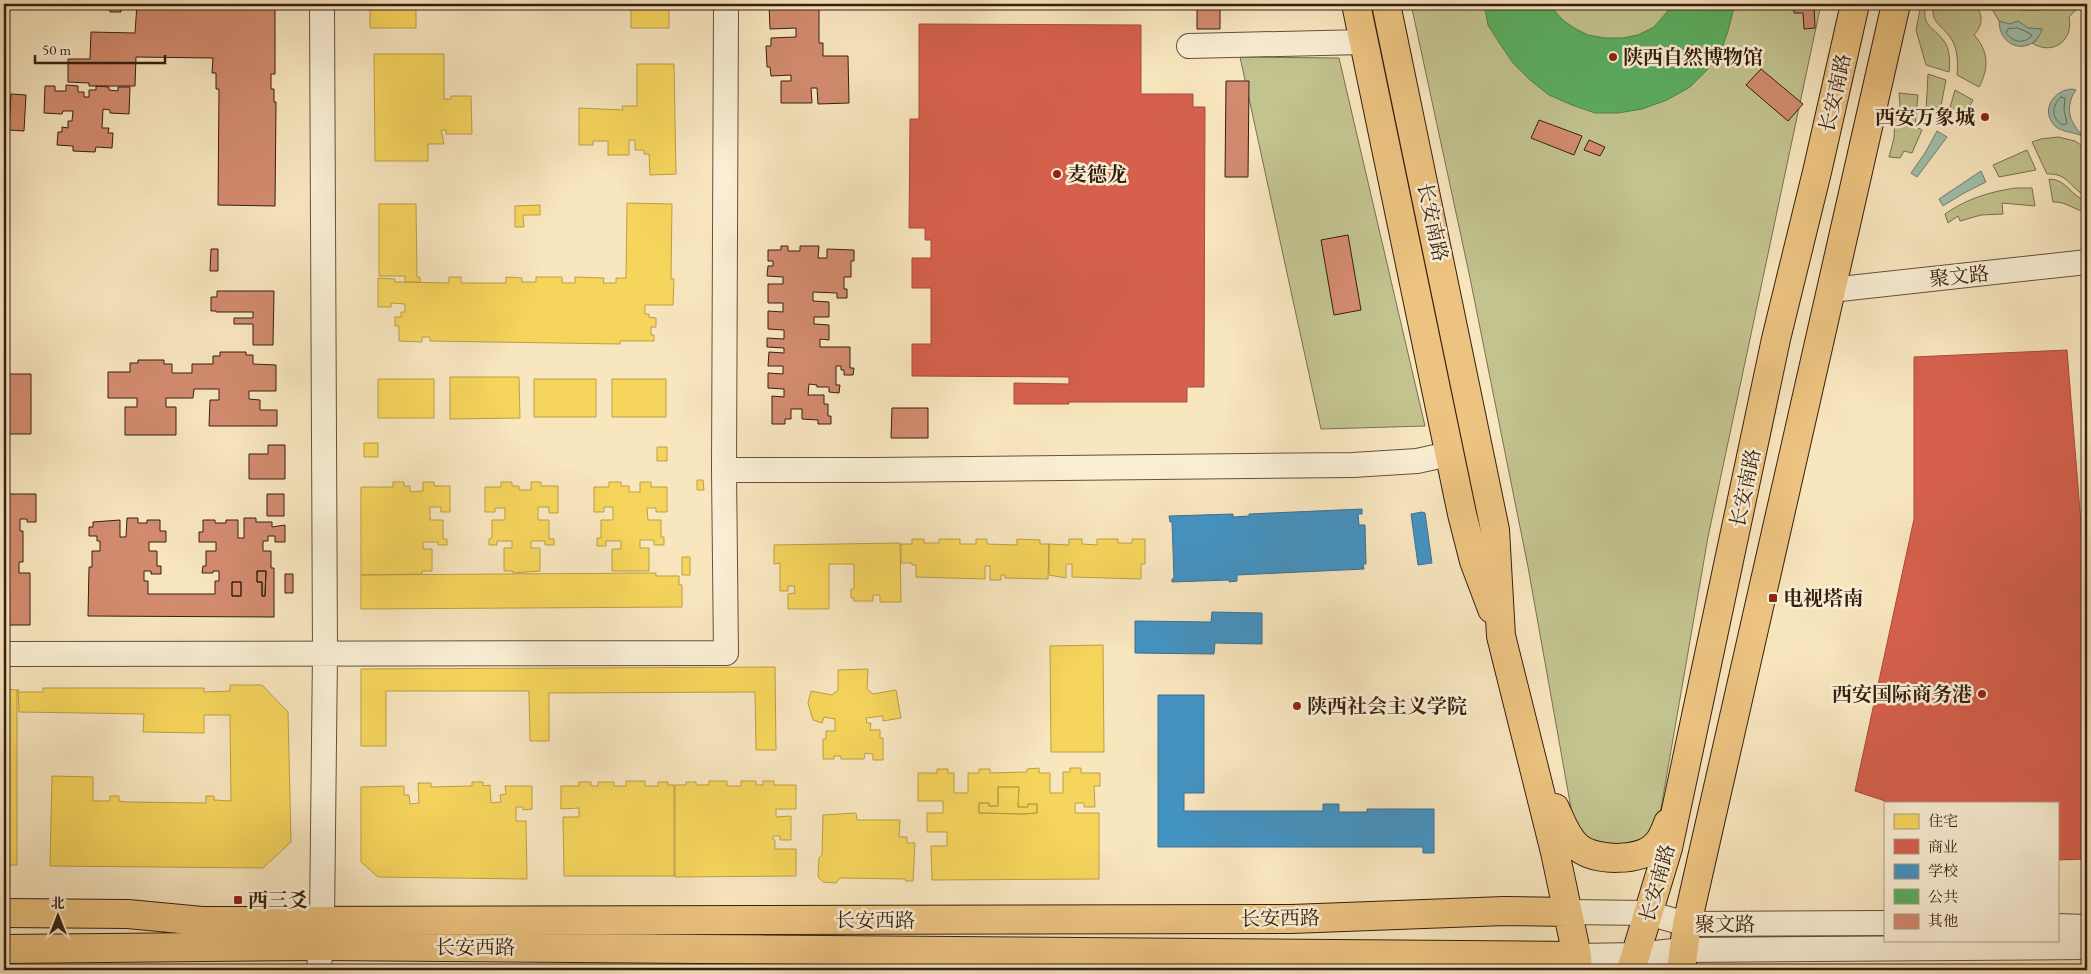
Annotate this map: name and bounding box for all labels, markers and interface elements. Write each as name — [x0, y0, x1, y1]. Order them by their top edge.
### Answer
scale bar — [35, 32, 165, 64]
text: 50 m — [42, 40, 71, 59]
place label: 陕西自然博物馆 — [1623, 44, 1763, 70]
marker: 陕西自然博物馆 — [1607, 51, 1619, 63]
street label: 长安南路 — [1813, 51, 1857, 135]
place label: 西安万象城 — [1875, 104, 1975, 130]
marker: 西安万象城 — [1979, 111, 1991, 123]
place label: 麦德龙 — [1067, 161, 1127, 187]
marker: 麦德龙 — [1051, 168, 1063, 180]
street label: 长安南路 — [1412, 180, 1454, 264]
street label: 聚文路 — [1928, 260, 1990, 292]
street label: 长安南路 — [1724, 446, 1766, 530]
place label: 电视塔南 — [1783, 585, 1863, 611]
marker: 电视塔南 — [1767, 592, 1779, 604]
place label: 西安国际商务港 — [1832, 681, 1972, 707]
marker: 西安国际商务港 — [1976, 688, 1988, 700]
place label: 陕西社会主义学院 — [1307, 693, 1467, 719]
marker: 陕西社会主义学院 — [1291, 700, 1303, 712]
legend — [1884, 802, 2058, 942]
text: 住宅 — [1928, 811, 1958, 830]
text: 商业 — [1928, 837, 1958, 856]
street label: 长安南路 — [1633, 841, 1681, 925]
text: 学校 — [1928, 861, 1958, 880]
place label: 西三爻 — [248, 887, 308, 913]
text: 公共 — [1928, 887, 1958, 906]
north arrow — [32, 892, 82, 942]
text: 北 — [51, 894, 65, 912]
marker: 西三爻 — [232, 894, 244, 906]
street label: 长安西路 — [1240, 904, 1320, 932]
street label: 长安西路 — [835, 907, 915, 933]
street label: 聚文路 — [1695, 911, 1755, 937]
text: 其他 — [1928, 911, 1958, 930]
street label: 长安西路 — [435, 934, 515, 960]

